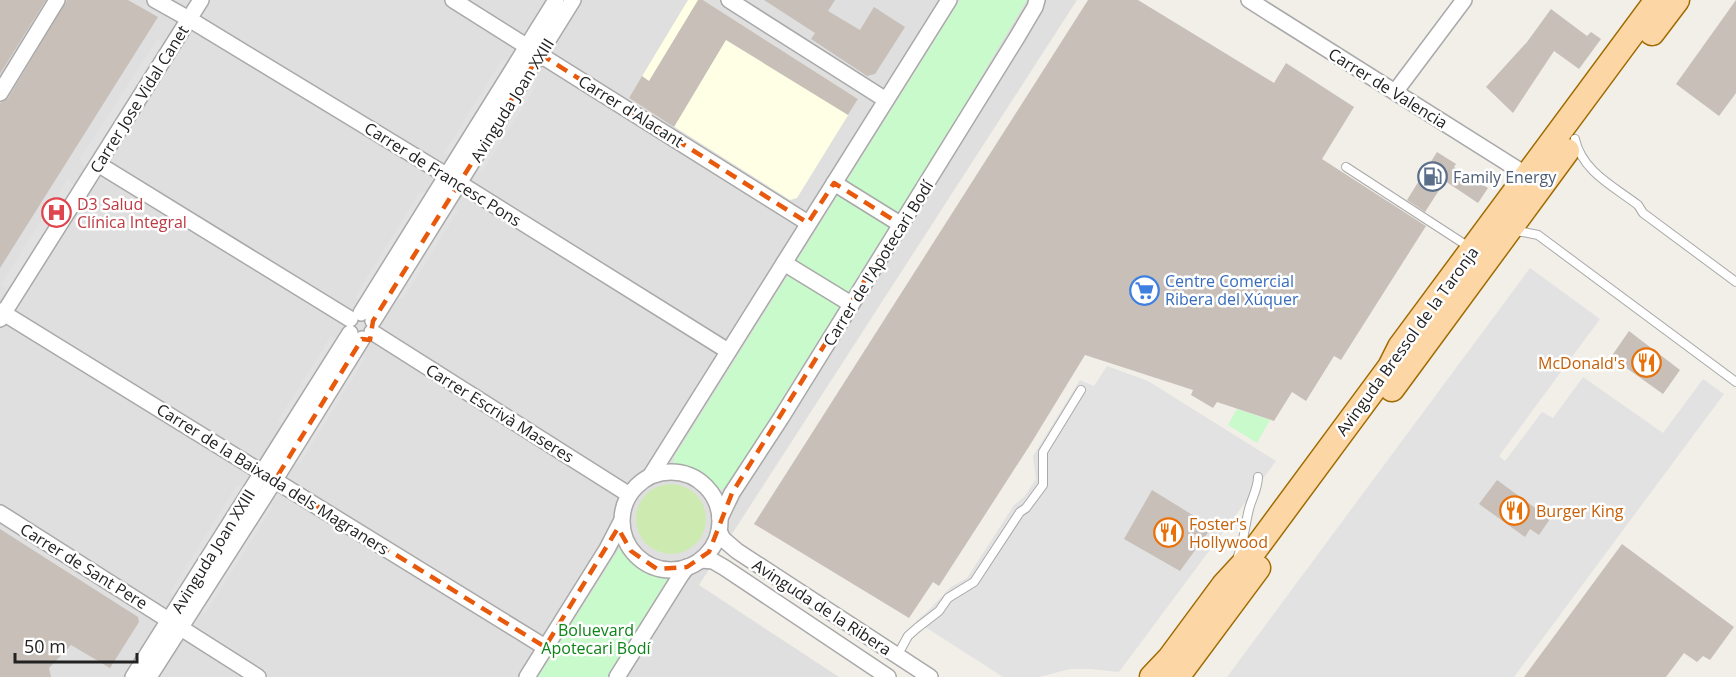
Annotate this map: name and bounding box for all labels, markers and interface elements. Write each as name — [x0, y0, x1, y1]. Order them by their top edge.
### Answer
street label: Carrer Jose Vidal Canet — [85, 21, 194, 177]
street label: Avinguda Joan XXIII — [465, 34, 559, 166]
street label: Carrer de Valencia — [1324, 43, 1452, 133]
street label: Carrer d'Alacant — [574, 70, 688, 152]
street label: Carrer de Francesc Pons — [360, 117, 526, 231]
fuel station icon: Family Energy — [1416, 161, 1448, 193]
place label: Family Energy — [1453, 166, 1557, 188]
street label: Carrer de l'Apotecari Bodí — [818, 175, 939, 350]
place label: D3 Salud Clínica Integral — [77, 193, 187, 233]
hospital icon: D3 Salud Clínica Integral — [40, 197, 72, 229]
street label: Avinguda Bressol de la Taronja — [1331, 242, 1483, 440]
place label: Centre Comercial Ribera del Xúquer — [1165, 270, 1299, 310]
supermarket icon: Centre Comercial Ribera del Xúquer — [1128, 274, 1160, 306]
restaurant icon: McDonald's — [1630, 347, 1662, 379]
place label: McDonald's — [1538, 352, 1625, 374]
street label: Carrer Escrivà Maseres — [422, 358, 578, 468]
street label: Carrer de la Baixada dels Magraners — [153, 398, 393, 560]
street label: Avinguda Joan XXIII — [166, 485, 260, 617]
restaurant icon: Burger King — [1499, 495, 1531, 527]
place label: Burger King — [1536, 500, 1624, 522]
place label: Foster's Hollywood — [1189, 513, 1268, 553]
restaurant icon: Foster's Hollywood — [1152, 517, 1184, 549]
street label: Carrer de Sant Pere — [16, 518, 152, 614]
street label: Avinguda de la Ribera — [748, 554, 896, 660]
park label: Boluevard Apotecari Bodí — [541, 619, 652, 659]
scale bar — [15, 626, 136, 664]
text: 50 m — [24, 634, 66, 658]

